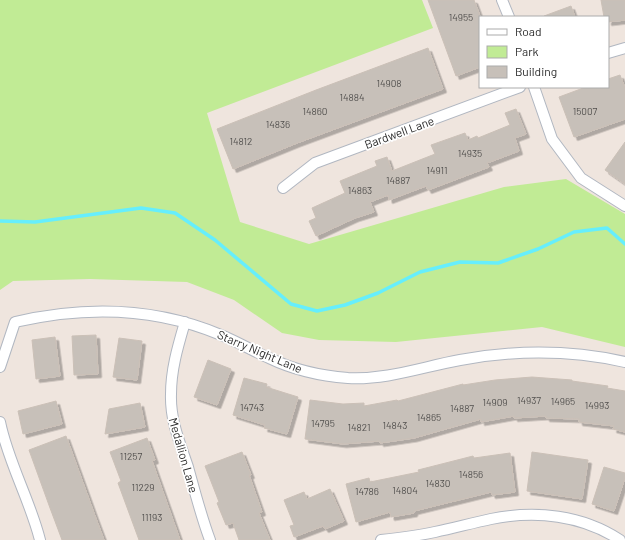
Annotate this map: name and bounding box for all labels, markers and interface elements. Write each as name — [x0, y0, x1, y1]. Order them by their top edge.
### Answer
house number: 14955 — [449, 11, 473, 23]
legend — [479, 16, 609, 88]
text: Road — [515, 24, 542, 38]
text: Park — [515, 44, 539, 58]
text: Building — [515, 64, 557, 78]
house number: 14908 — [376, 77, 402, 89]
house number: 14884 — [340, 91, 364, 103]
house number: 14860 — [302, 105, 328, 117]
house number: 15007 — [573, 105, 598, 117]
street label: Bardwell Lane — [362, 113, 436, 151]
house number: 14836 — [266, 118, 290, 130]
house number: 14812 — [230, 135, 252, 147]
house number: 14935 — [458, 147, 482, 159]
house number: 14911 — [426, 164, 448, 176]
house number: 14887 — [386, 174, 410, 186]
house number: 14863 — [348, 184, 372, 196]
street label: Starry Night Lane — [215, 327, 305, 375]
house number: 14937 — [517, 394, 541, 406]
house number: 14965 — [551, 395, 575, 407]
house number: 14909 — [482, 396, 508, 408]
house number: 14993 — [585, 399, 609, 411]
house number: 14743 — [240, 401, 264, 413]
house number: 14887 — [450, 402, 474, 414]
house number: 14865 — [417, 411, 441, 423]
street label: Medallion Lane — [167, 416, 201, 494]
house number: 14795 — [311, 417, 335, 429]
house number: 14843 — [383, 419, 407, 431]
house number: 14821 — [348, 421, 370, 433]
house number: 11257 — [120, 450, 142, 462]
house number: 14856 — [459, 468, 483, 480]
house number: 14830 — [425, 477, 451, 489]
house number: 11229 — [132, 481, 154, 493]
house number: 14804 — [392, 484, 418, 496]
house number: 14786 — [355, 485, 379, 497]
house number: 11193 — [142, 511, 162, 523]

